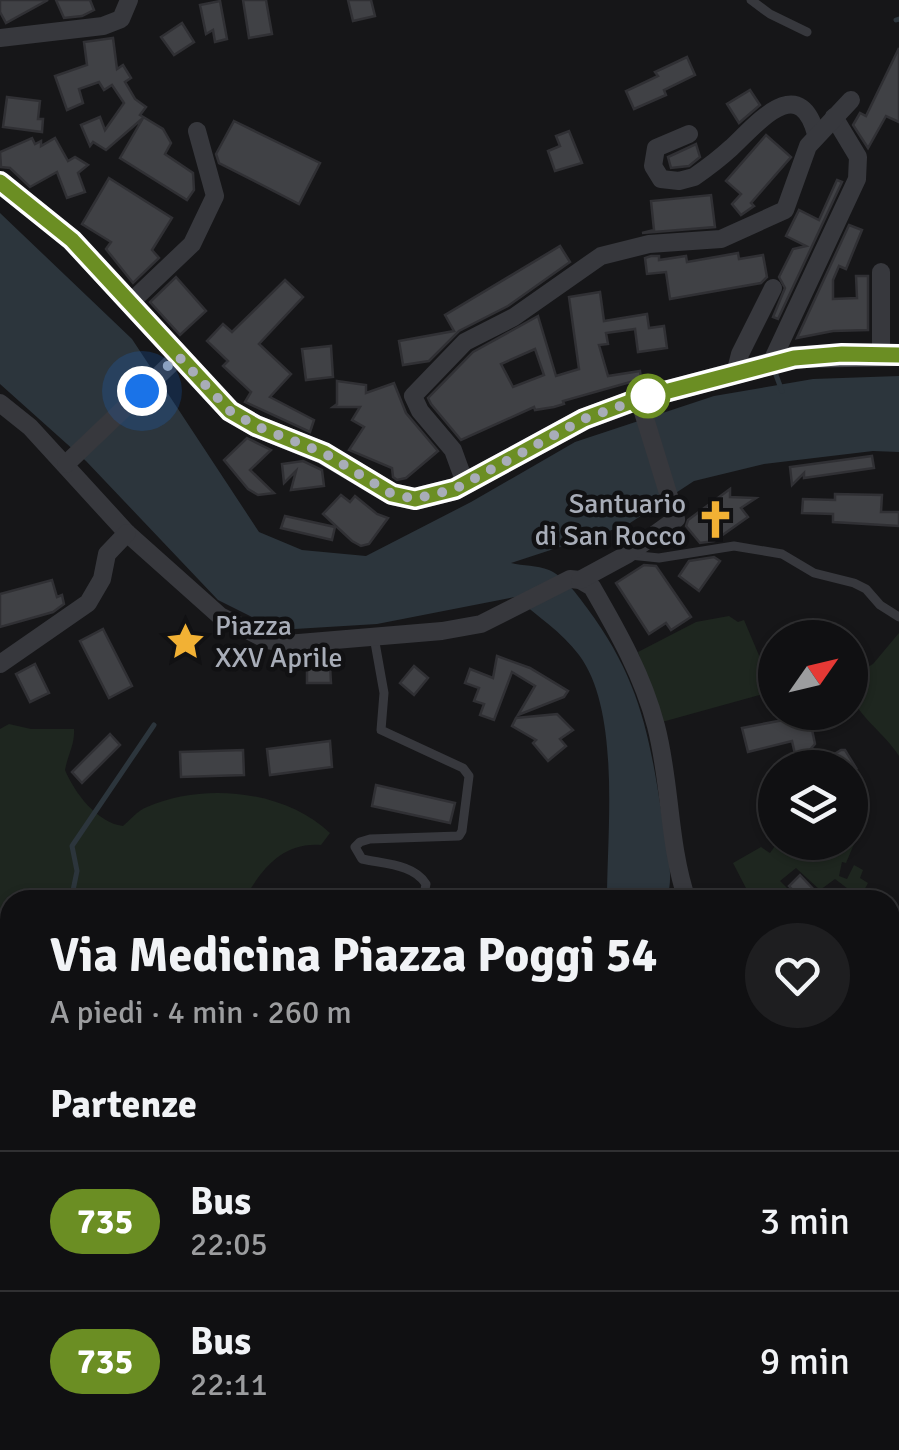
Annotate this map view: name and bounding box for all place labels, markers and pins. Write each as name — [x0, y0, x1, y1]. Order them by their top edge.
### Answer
unlabelled marker — [627, 375, 669, 417]
place label: Santuario di San Rocco — [535, 487, 686, 553]
church icon: Santuario di San Rocco — [695, 499, 737, 541]
place label: Piazza XXV Aprile — [215, 609, 342, 675]
place icon: Piazza XXV Aprile — [164, 621, 206, 663]

